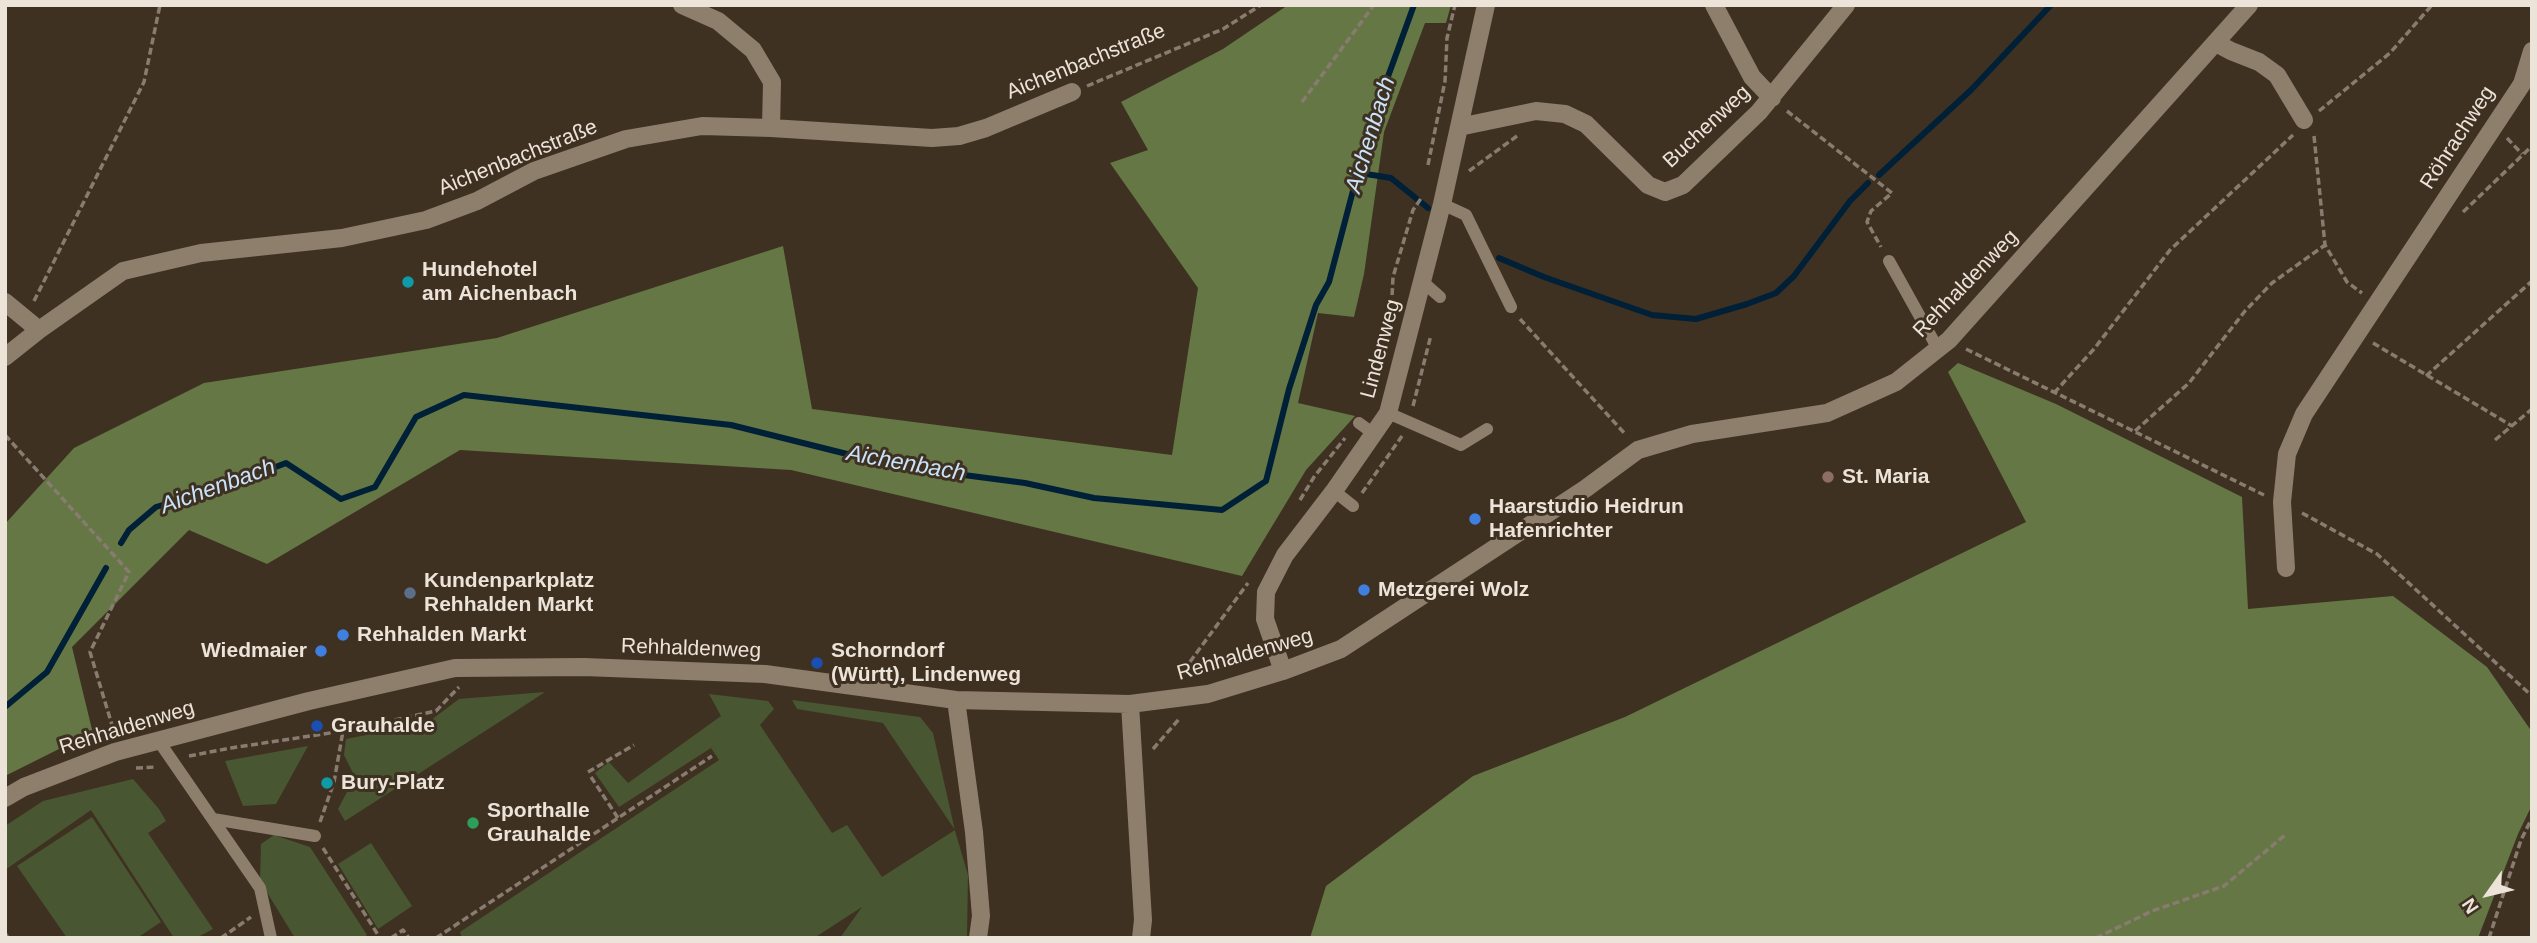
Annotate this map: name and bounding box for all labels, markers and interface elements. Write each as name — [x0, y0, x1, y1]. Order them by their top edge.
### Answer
street label: Aichenbachstraße — [1003, 19, 1169, 105]
water label: Aichenbach — [1340, 73, 1402, 197]
street label: Buchenweg — [1658, 80, 1756, 174]
street label: Röhrachweg — [2415, 82, 2501, 194]
street label: Aichenbachstraße — [435, 115, 601, 201]
street label: Rehhaldenweg — [1908, 225, 2024, 343]
place label: Hundehotel am Aichenbach — [422, 257, 577, 307]
marker: Hundehotel am Aichenbach — [400, 274, 416, 290]
street label: Lindenweg — [1356, 297, 1406, 401]
water label: Aichenbach — [844, 440, 968, 488]
water label: Aichenbach — [157, 453, 279, 521]
place label: St. Maria — [1842, 464, 1930, 490]
marker: St. Maria — [1820, 469, 1836, 485]
place label: Haarstudio Heidrun Hafenrichter — [1489, 494, 1684, 544]
marker: Haarstudio Heidrun Hafenrichter — [1467, 511, 1483, 527]
place label: Kundenparkplatz Rehhalden Markt — [424, 568, 594, 618]
place label: Metzgerei Wolz — [1378, 577, 1529, 603]
marker: Metzgerei Wolz — [1356, 582, 1372, 598]
marker: Kundenparkplatz Rehhalden Markt — [402, 585, 418, 601]
place label: Rehhalden Markt — [357, 622, 526, 648]
street label: Rehhaldenweg — [1174, 624, 1316, 686]
marker: Rehhalden Markt — [335, 627, 351, 643]
street label: Rehhaldenweg — [621, 634, 761, 664]
place label: Wiedmaier — [201, 638, 307, 664]
place label: Schorndorf (Württ), Lindenweg — [831, 638, 1021, 688]
marker: Wiedmaier — [313, 643, 329, 659]
marker: Schorndorf (Württ), Lindenweg — [809, 655, 825, 671]
street label: Rehhaldenweg — [56, 695, 198, 761]
place label: Grauhalde — [331, 713, 435, 739]
marker: Grauhalde — [309, 718, 325, 734]
place label: Bury-Platz — [341, 770, 445, 796]
marker: Bury-Platz — [319, 775, 335, 791]
place label: Sporthalle Grauhalde — [487, 798, 591, 848]
marker: Sporthalle Grauhalde — [465, 815, 481, 831]
north arrow — [2453, 859, 2523, 929]
text: N — [2458, 894, 2483, 918]

